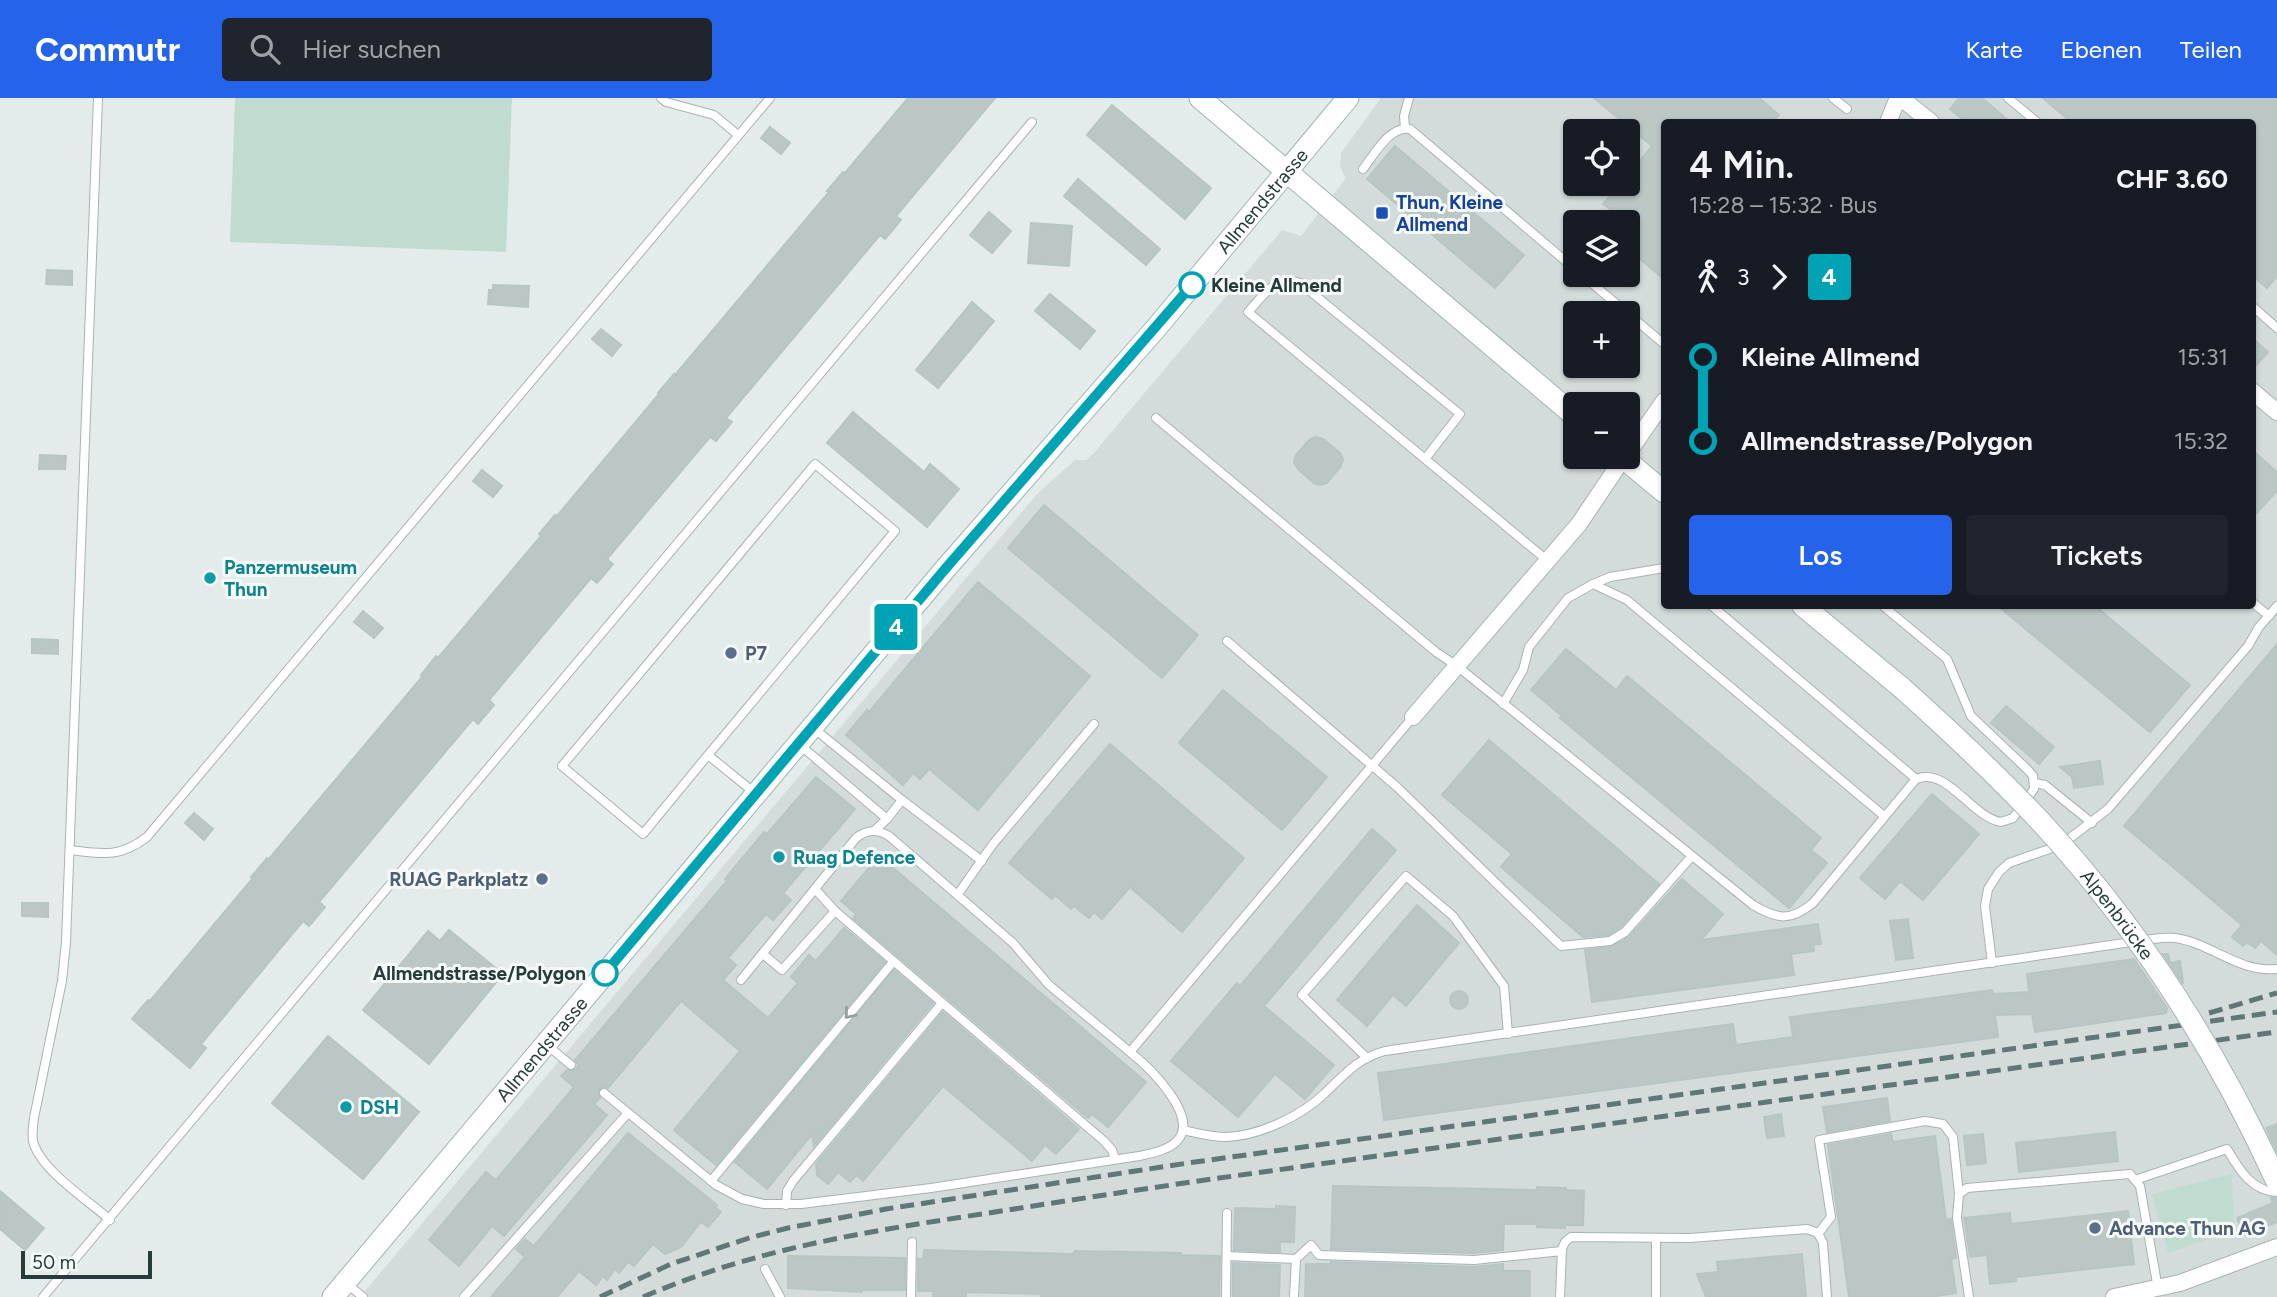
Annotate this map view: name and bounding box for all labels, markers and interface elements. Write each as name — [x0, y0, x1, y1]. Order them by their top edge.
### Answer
search box — [222, 18, 712, 81]
text: Commutr — [35, 30, 180, 69]
icon: search — [246, 30, 284, 68]
text: Hier suchen — [302, 33, 441, 65]
text: Karte — [1966, 35, 2023, 64]
text: Ebenen — [2061, 35, 2142, 64]
text: Teilen — [2180, 35, 2242, 64]
map controls — [1563, 119, 1640, 469]
button: locate — [1563, 119, 1640, 196]
text: 4 Min. — [1689, 142, 1794, 188]
street label: Allmendstrasse — [1212, 144, 1313, 258]
text: CHF 3.60 — [2116, 163, 2228, 195]
place label: Thun, Kleine Allmend — [1396, 191, 1504, 236]
text: 15:28 – 15:32 · Bus — [1689, 191, 1877, 219]
marker: Thun, Kleine Allmend — [1374, 205, 1390, 221]
button: layers — [1563, 210, 1640, 287]
icon: walk — [1689, 258, 1727, 296]
icon: forward — [1760, 258, 1798, 296]
text: 4 — [1822, 262, 1837, 291]
text: 3 — [1737, 263, 1750, 291]
marker: Kleine Allmend — [1179, 272, 1205, 298]
place label: Kleine Allmend — [1211, 274, 1342, 297]
button: + — [1563, 301, 1640, 378]
text: Kleine Allmend — [1741, 341, 1920, 373]
text: 15:31 — [2177, 343, 2228, 371]
button: − — [1563, 392, 1640, 469]
text: Allmendstrasse/Polygon — [1741, 425, 2033, 457]
text: 15:32 — [2174, 427, 2228, 455]
button: Los — [1689, 515, 1952, 595]
button: Tickets — [1966, 515, 2228, 595]
place label: Panzermuseum Thun — [224, 556, 357, 601]
marker: Panzermuseum Thun — [202, 570, 218, 586]
line badge: 4 — [873, 604, 919, 650]
text: 4 — [888, 612, 904, 641]
place label: P7 — [745, 642, 767, 665]
marker: P7 — [723, 645, 739, 661]
place label: Ruag Defence — [793, 846, 916, 869]
marker: Ruag Defence — [771, 849, 787, 865]
street label: Alpenbrücke — [2075, 865, 2158, 964]
place label: RUAG Parkplatz — [389, 868, 528, 891]
marker: RUAG Parkplatz — [534, 871, 550, 887]
marker: Allmendstrasse/Polygon — [592, 960, 618, 986]
place label: Allmendstrasse/Polygon — [373, 962, 586, 985]
street label: Allmendstrasse — [491, 992, 592, 1106]
one-way arrow — [845, 1007, 858, 1019]
place label: DSH — [360, 1096, 399, 1119]
marker: DSH — [338, 1099, 354, 1115]
place label: Advance Thun AG — [2109, 1217, 2265, 1240]
marker: Advance Thun AG — [2087, 1220, 2103, 1236]
scale bar — [21, 1248, 152, 1280]
text: 50 m — [32, 1251, 76, 1274]

